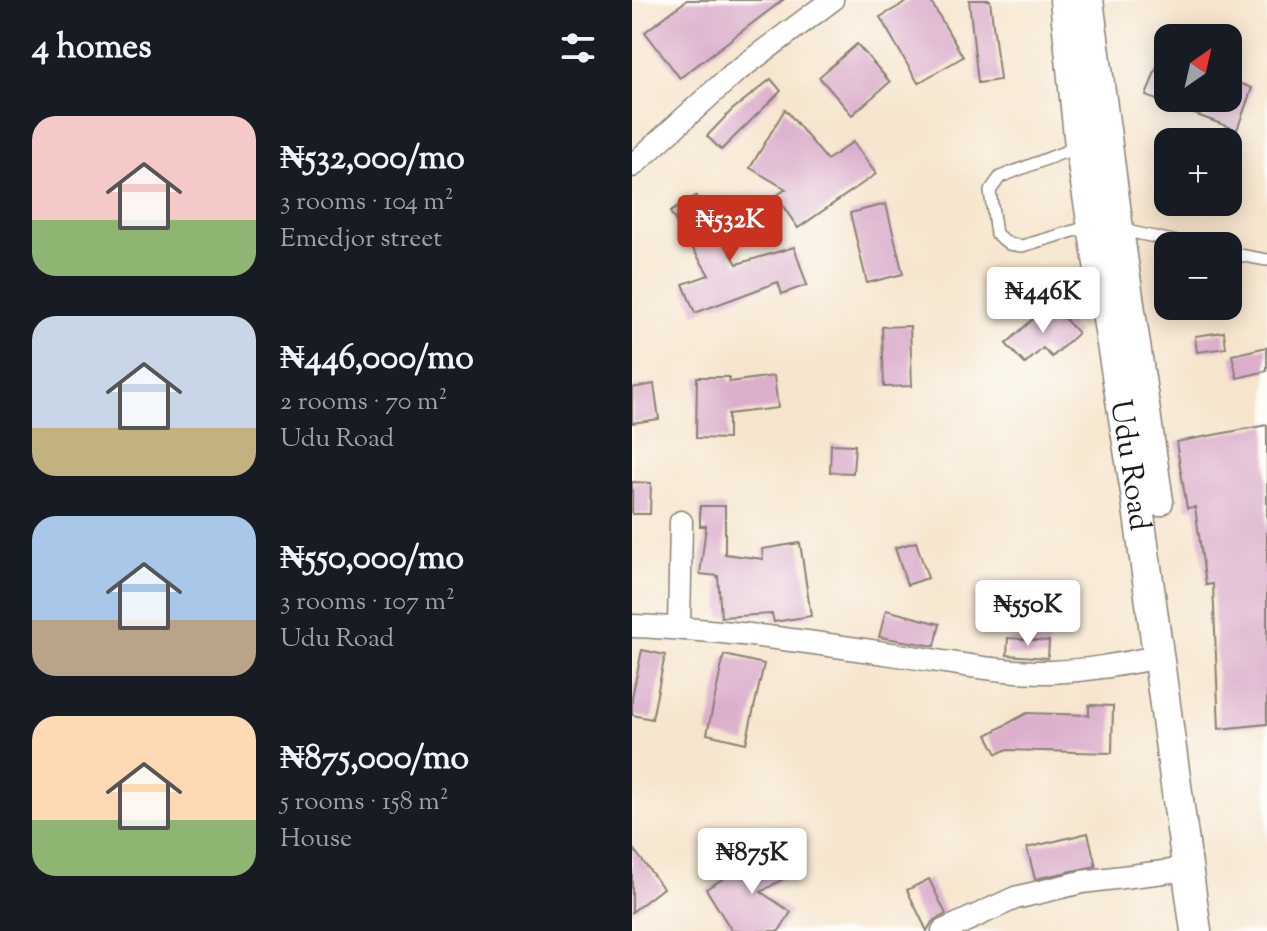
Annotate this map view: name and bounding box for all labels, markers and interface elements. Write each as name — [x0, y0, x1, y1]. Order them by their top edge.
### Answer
text: 4 homes — [32, 24, 152, 73]
north arrow — [1154, 24, 1242, 112]
map controls — [1154, 24, 1242, 320]
icon: filters — [556, 26, 600, 70]
button: + — [1154, 128, 1242, 216]
text: ₦532,000/mo — [280, 135, 465, 184]
icon: home — [96, 148, 192, 244]
text: 3 rooms · 104 m² — [280, 184, 454, 221]
pin: ₦532K — [674, 195, 786, 263]
text: ₦532K — [695, 202, 765, 239]
text: Emedjor street — [280, 221, 442, 258]
button: − — [1154, 232, 1242, 320]
pin: ₦446K — [987, 267, 1099, 335]
text: ₦446K — [1005, 274, 1081, 311]
text: ₦446,000/mo — [280, 335, 474, 384]
icon: home — [96, 348, 192, 444]
text: 2 rooms · 70 m² — [280, 384, 447, 421]
street label: Udu Road — [1097, 397, 1160, 534]
text: Udu Road — [280, 421, 394, 458]
text: ₦550,000/mo — [280, 535, 464, 584]
icon: home — [96, 548, 192, 644]
pin: ₦550K — [972, 580, 1084, 648]
text: 3 rooms · 107 m² — [280, 584, 455, 621]
text: ₦550K — [993, 587, 1063, 624]
text: Udu Road — [280, 621, 394, 658]
text: ₦875,000/mo — [280, 735, 469, 784]
icon: home — [96, 748, 192, 844]
text: 5 rooms · 158 m² — [280, 784, 449, 821]
text: House — [280, 821, 352, 858]
pin: ₦875K — [696, 828, 808, 896]
text: ₦875K — [716, 835, 788, 872]

